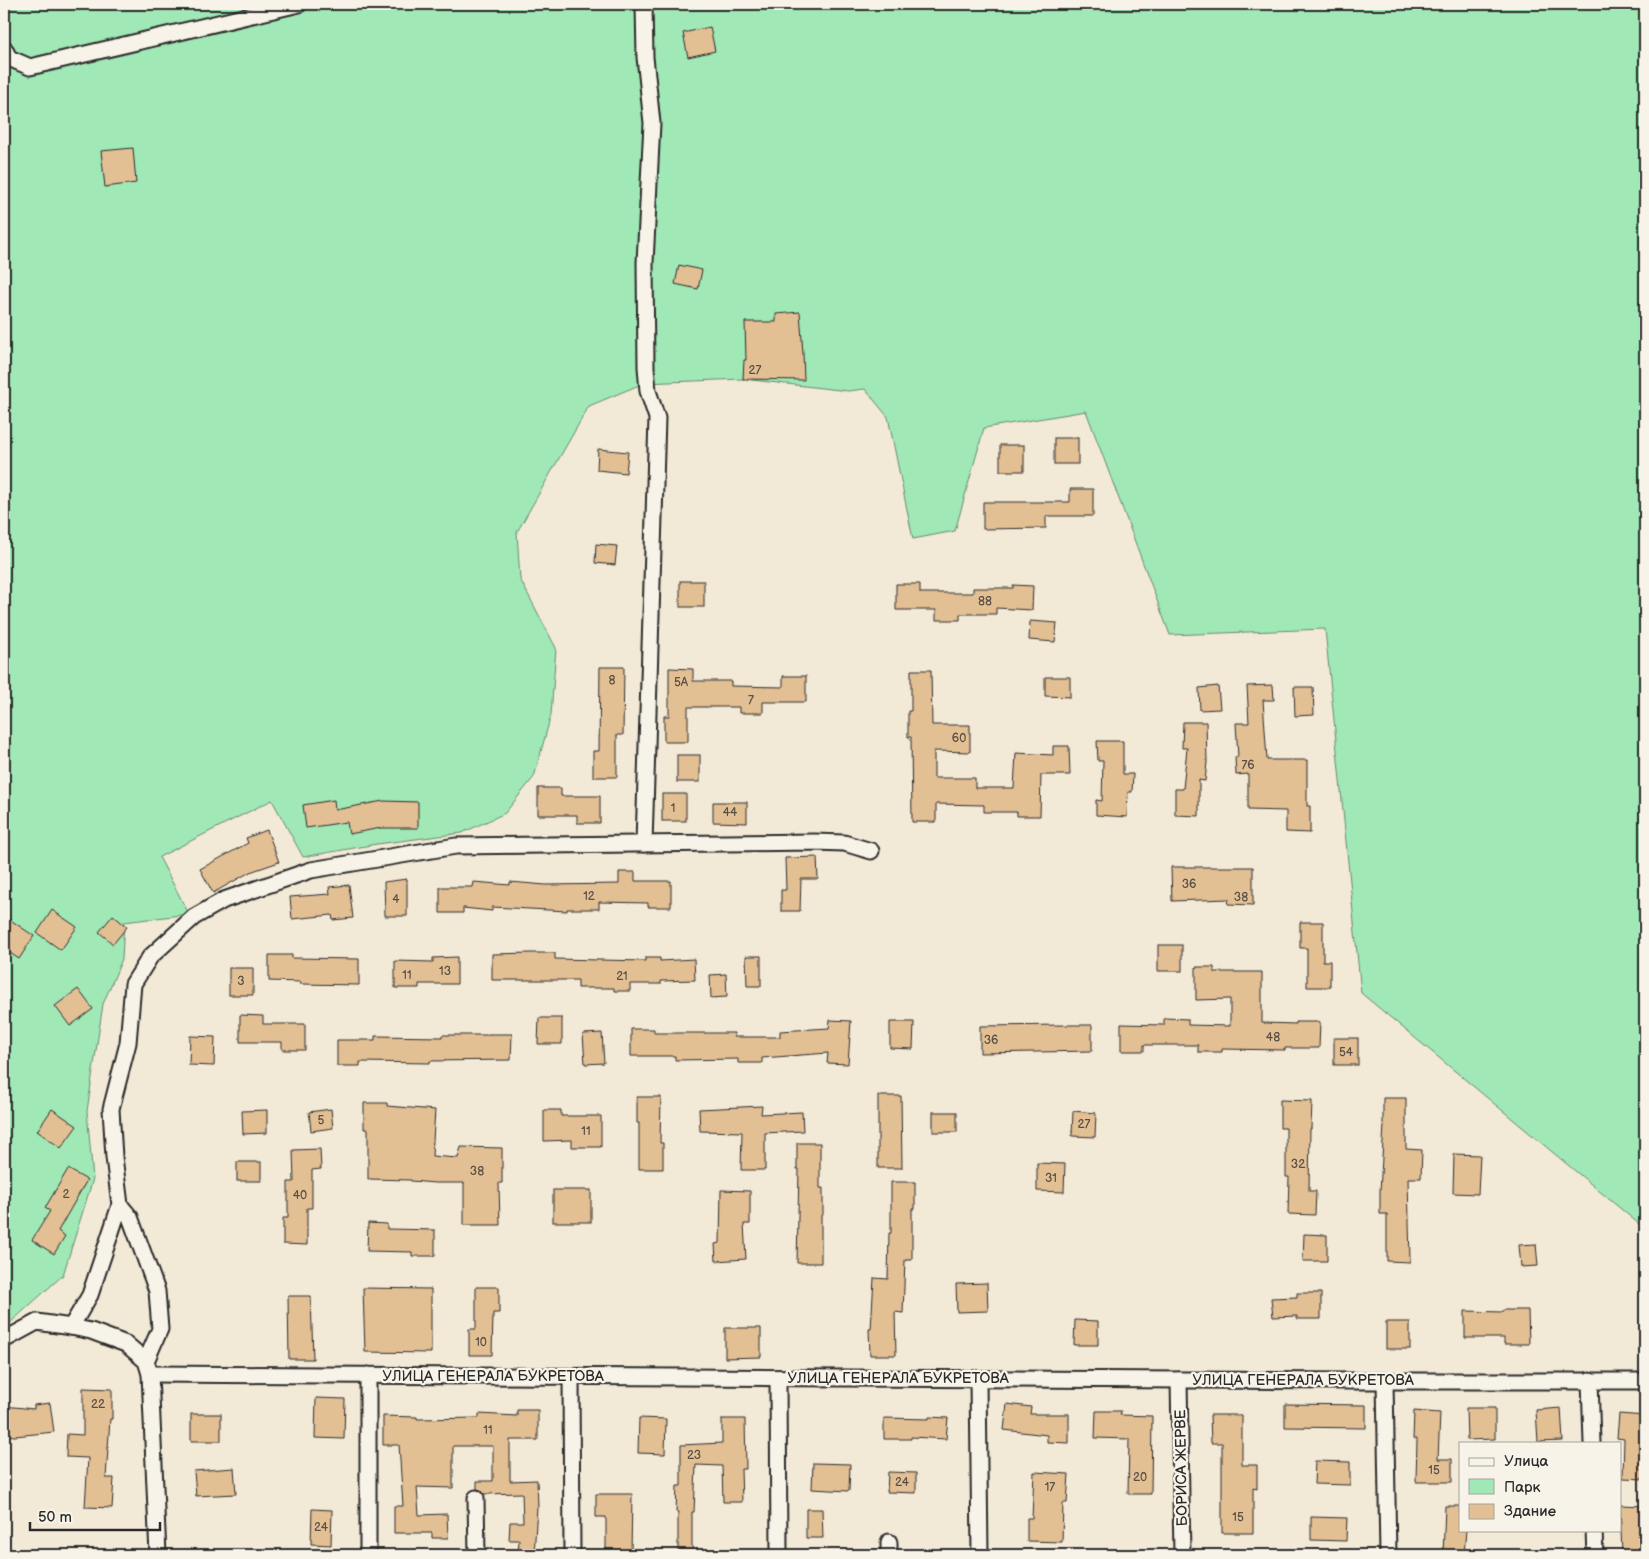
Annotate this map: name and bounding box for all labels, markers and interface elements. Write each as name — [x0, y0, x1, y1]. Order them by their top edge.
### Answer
house number: 27 — [749, 363, 762, 378]
house number: 88 — [978, 594, 992, 609]
house number: 8 — [609, 673, 616, 688]
house number: 5А — [674, 675, 689, 690]
house number: 7 — [748, 693, 754, 708]
house number: 60 — [952, 731, 966, 746]
house number: 76 — [1241, 758, 1255, 773]
house number: 1 — [671, 801, 675, 816]
house number: 44 — [723, 805, 738, 820]
house number: 36 — [1182, 877, 1196, 892]
house number: 12 — [583, 889, 595, 904]
house number: 38 — [1234, 890, 1248, 905]
house number: 4 — [392, 892, 400, 907]
house number: 13 — [439, 964, 451, 979]
house number: 11 — [402, 968, 412, 983]
house number: 21 — [616, 969, 628, 984]
house number: 3 — [237, 974, 245, 989]
house number: 48 — [1266, 1030, 1280, 1045]
house number: 36 — [984, 1033, 998, 1048]
house number: 54 — [1339, 1045, 1354, 1060]
house number: 5 — [318, 1113, 325, 1128]
house number: 27 — [1078, 1117, 1091, 1132]
house number: 11 — [581, 1124, 591, 1139]
house number: 32 — [1291, 1157, 1305, 1172]
house number: 38 — [470, 1164, 484, 1179]
house number: 31 — [1045, 1171, 1057, 1186]
house number: 2 — [62, 1187, 70, 1202]
house number: 40 — [293, 1188, 307, 1203]
house number: 10 — [475, 1335, 487, 1350]
street label: УЛИЦА ГЕНЕРАЛА БУКРЕТОВА — [382, 1367, 605, 1386]
street label: УЛИЦА ГЕНЕРАЛА БУКРЕТОВА — [787, 1369, 1010, 1388]
street label: УЛИЦА ГЕНЕРАЛА БУКРЕТОВА — [1192, 1371, 1415, 1390]
house number: 22 — [91, 1397, 105, 1412]
street label: БОРИСА ЖЕРВЕ — [1171, 1409, 1192, 1526]
house number: 11 — [483, 1423, 493, 1438]
legend — [1459, 1442, 1622, 1532]
house number: 23 — [687, 1448, 701, 1463]
text: Улица — [1504, 1452, 1549, 1471]
house number: 15 — [1428, 1463, 1440, 1478]
house number: 20 — [1133, 1470, 1147, 1485]
house number: 24 — [895, 1475, 910, 1490]
text: Парк — [1504, 1478, 1541, 1497]
house number: 17 — [1045, 1480, 1055, 1495]
scale bar — [30, 1499, 160, 1531]
text: Здание — [1504, 1502, 1556, 1521]
text: 50 m — [38, 1508, 72, 1527]
house number: 15 — [1232, 1510, 1244, 1525]
house number: 24 — [314, 1520, 329, 1535]

